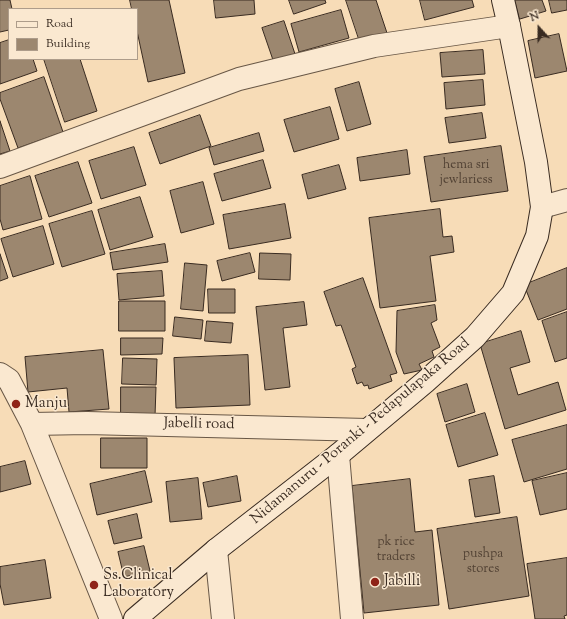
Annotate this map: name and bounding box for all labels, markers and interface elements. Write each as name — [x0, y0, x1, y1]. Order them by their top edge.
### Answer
legend — [8, 8, 138, 60]
north arrow — [519, 8, 559, 48]
text: N — [528, 8, 542, 26]
text: Road — [46, 15, 73, 33]
text: Building — [46, 35, 90, 53]
house number: hema sri jewlariess — [439, 158, 493, 189]
street label: Nidamanuru - Poranki - Pedapulapaka Road — [248, 335, 474, 529]
place label: Manju — [25, 395, 67, 413]
marker: Manju — [10, 398, 22, 410]
street label: Jabelli road — [163, 415, 235, 435]
house number: pk rice traders — [377, 535, 415, 566]
house number: pushpa stores — [463, 547, 503, 578]
place label: Ss.Clinical Laboratory — [103, 567, 174, 602]
place label: Jabilli — [384, 573, 420, 591]
marker: Jabilli — [369, 576, 381, 588]
marker: Ss.Clinical Laboratory — [88, 579, 100, 591]

